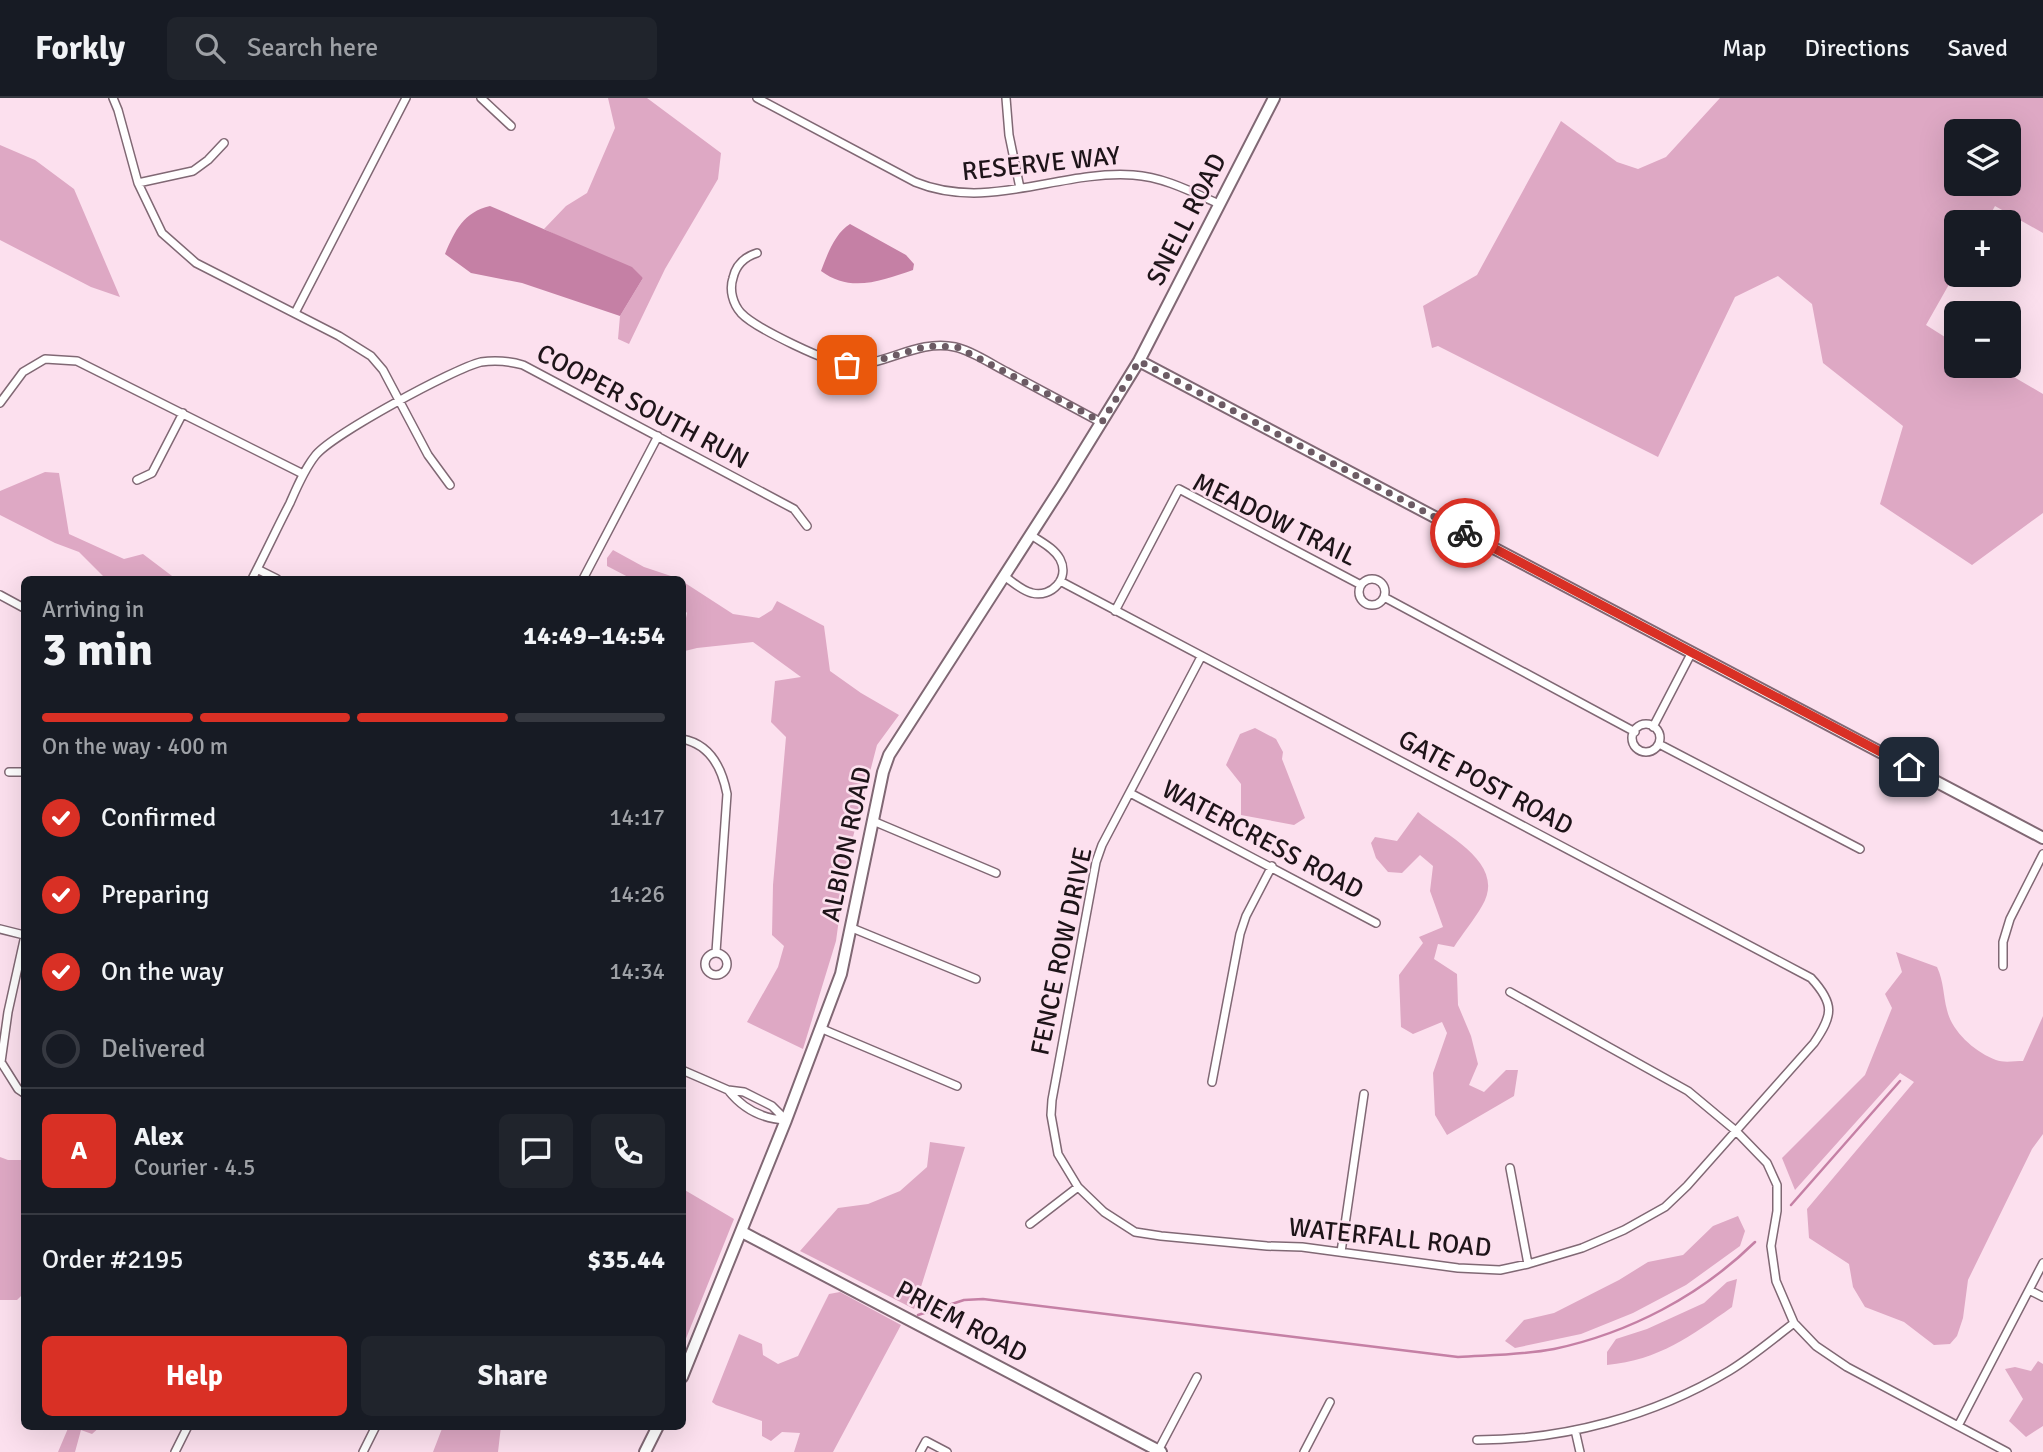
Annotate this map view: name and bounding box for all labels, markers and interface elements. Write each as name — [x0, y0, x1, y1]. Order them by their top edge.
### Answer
search box — [167, 17, 657, 80]
text: Forkly — [35, 28, 125, 69]
icon: search — [191, 29, 229, 67]
text: Search here — [247, 32, 378, 64]
text: Map — [1722, 33, 1767, 63]
text: Directions — [1805, 33, 1910, 63]
text: Saved — [1948, 33, 2008, 63]
map controls — [1944, 119, 2021, 378]
button: layers — [1944, 119, 2021, 196]
street label: RESERVE WAY — [960, 140, 1122, 188]
street label: SNELL ROAD — [1140, 148, 1234, 291]
button: + — [1944, 210, 2021, 287]
button: − — [1944, 301, 2021, 378]
pin — [817, 335, 877, 395]
street label: COOPER SOUTH RUN — [531, 337, 754, 476]
icon: bag — [828, 346, 866, 384]
street label: MEADOW TRAIL — [1187, 466, 1362, 573]
courier — [1430, 498, 1500, 568]
icon: bike — [1446, 514, 1484, 552]
text: Arriving in — [42, 595, 144, 624]
text: 14:49–14:54 — [523, 620, 665, 652]
text: 3 min — [42, 622, 153, 678]
street label: GATE POST ROAD — [1393, 723, 1578, 842]
text: On the way · 400 m — [42, 732, 228, 761]
pin — [1879, 737, 1939, 797]
icon: home — [1890, 748, 1928, 786]
street label: ALBION ROAD — [815, 764, 879, 925]
street label: WATERCRESS ROAD — [1156, 773, 1369, 907]
icon: check — [42, 799, 80, 837]
text: Confirmed — [101, 802, 216, 834]
text: 14:17 — [609, 803, 665, 832]
street label: FENCE ROW DRIVE — [1024, 844, 1100, 1058]
icon: check — [42, 876, 80, 914]
text: Preparing — [101, 879, 209, 911]
text: 14:26 — [609, 880, 665, 909]
icon: check — [42, 953, 80, 991]
text: On the way — [101, 956, 224, 988]
text: 14:34 — [609, 957, 665, 986]
text: Delivered — [101, 1033, 206, 1065]
button: chat — [499, 1114, 573, 1188]
button: phone — [591, 1114, 665, 1188]
text: Alex — [134, 1121, 184, 1153]
text: A — [71, 1135, 87, 1167]
text: Courier · 4.5 — [134, 1153, 255, 1182]
street label: WATERFALL ROAD — [1287, 1211, 1493, 1265]
text: Order #2195 — [42, 1244, 183, 1276]
text: $35.44 — [587, 1244, 665, 1276]
street label: PRIEM ROAD — [890, 1274, 1033, 1370]
button: Help — [42, 1336, 347, 1416]
button: Share — [361, 1336, 665, 1416]

